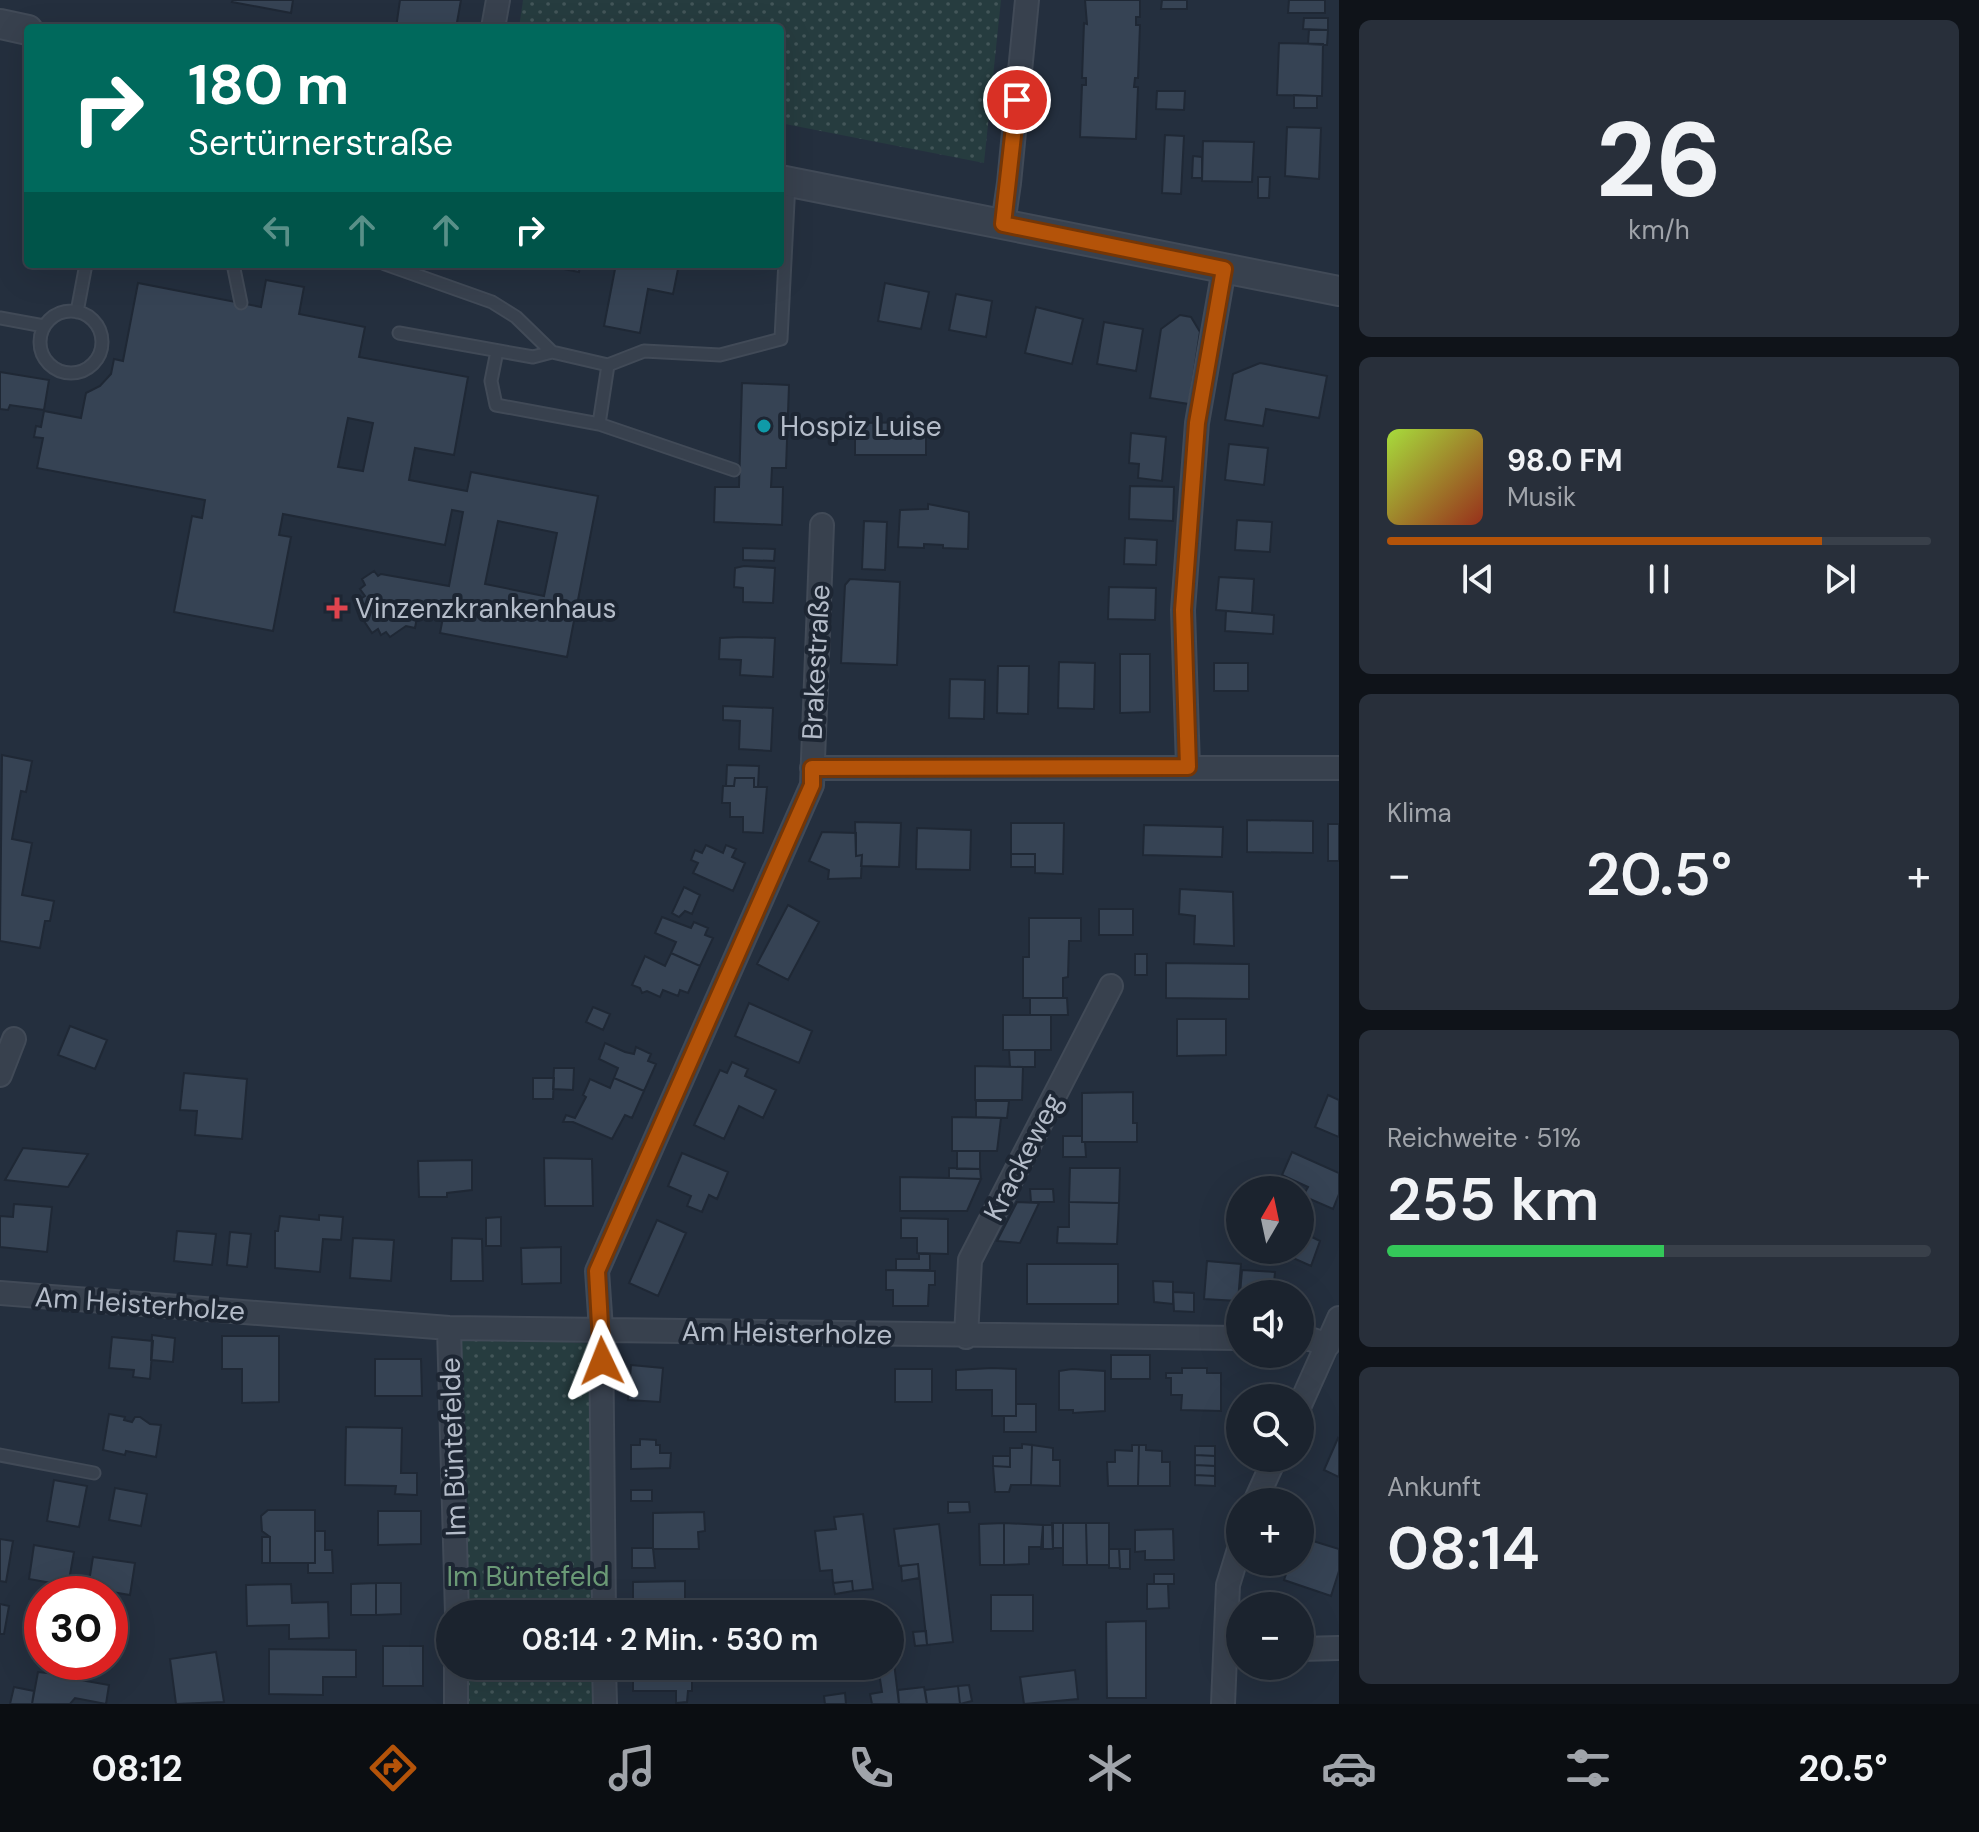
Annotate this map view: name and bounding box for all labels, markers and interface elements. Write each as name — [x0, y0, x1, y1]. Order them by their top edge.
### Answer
text: 180 m — [188, 48, 349, 121]
icon: right — [56, 56, 160, 160]
pin — [983, 66, 1051, 134]
icon: arrive — [995, 78, 1039, 122]
text: 26 — [1596, 93, 1722, 228]
text: Sertürnerstraße — [188, 119, 453, 166]
icon: left — [256, 208, 300, 252]
icon: ahead — [340, 208, 384, 252]
icon: ahead — [424, 208, 468, 252]
icon: right — [508, 208, 552, 252]
text: km/h — [1628, 213, 1690, 247]
place label: Hospiz Luise — [780, 408, 942, 445]
marker: Hospiz Luise — [755, 417, 773, 435]
text: 98.0 FM — [1507, 441, 1623, 480]
text: Musik — [1507, 480, 1576, 514]
icon: previous — [1456, 557, 1500, 601]
icon: pause — [1637, 557, 1681, 601]
icon: next — [1818, 557, 1862, 601]
street label: Brakestraße — [793, 583, 839, 741]
place label: Vinzenzkrankenhaus — [355, 590, 616, 627]
marker: Vinzenzkrankenhaus — [326, 597, 348, 619]
text: Klima — [1387, 796, 1452, 830]
text: 20.5° — [1586, 835, 1732, 914]
text: − — [1387, 846, 1411, 904]
text: + — [1907, 846, 1931, 904]
street label: Krackeweg — [975, 1087, 1071, 1227]
text: Reichweite · 51% — [1387, 1121, 1581, 1155]
text: 255 km — [1387, 1160, 1599, 1239]
north arrow — [1226, 1176, 1314, 1264]
map controls — [1226, 1176, 1314, 1680]
street label: Am Heisterholze — [34, 1278, 246, 1330]
button: sound — [1226, 1280, 1314, 1368]
street label: Am Heisterholze — [681, 1313, 893, 1353]
position arrow — [560, 1319, 644, 1403]
street label: Im Büntefelde — [431, 1357, 475, 1537]
button: search — [1226, 1384, 1314, 1472]
text: Ankunft — [1387, 1470, 1481, 1504]
button: + — [1226, 1488, 1314, 1576]
text: 08:14 — [1387, 1509, 1540, 1588]
park label: Im Büntefeld — [446, 1558, 610, 1595]
speed limit sign: 30 — [24, 1576, 128, 1680]
button: − — [1226, 1592, 1314, 1680]
text: 08:14 · 2 Min. · 530 m — [522, 1620, 818, 1659]
icon: directions — [365, 1740, 421, 1796]
icon: music — [604, 1740, 660, 1796]
icon: phone — [843, 1740, 899, 1796]
icon: climate — [1082, 1740, 1138, 1796]
icon: car — [1321, 1740, 1377, 1796]
icon: filters — [1560, 1740, 1616, 1796]
text: 08:12 — [91, 1745, 183, 1792]
text: 20.5° — [1798, 1745, 1888, 1792]

